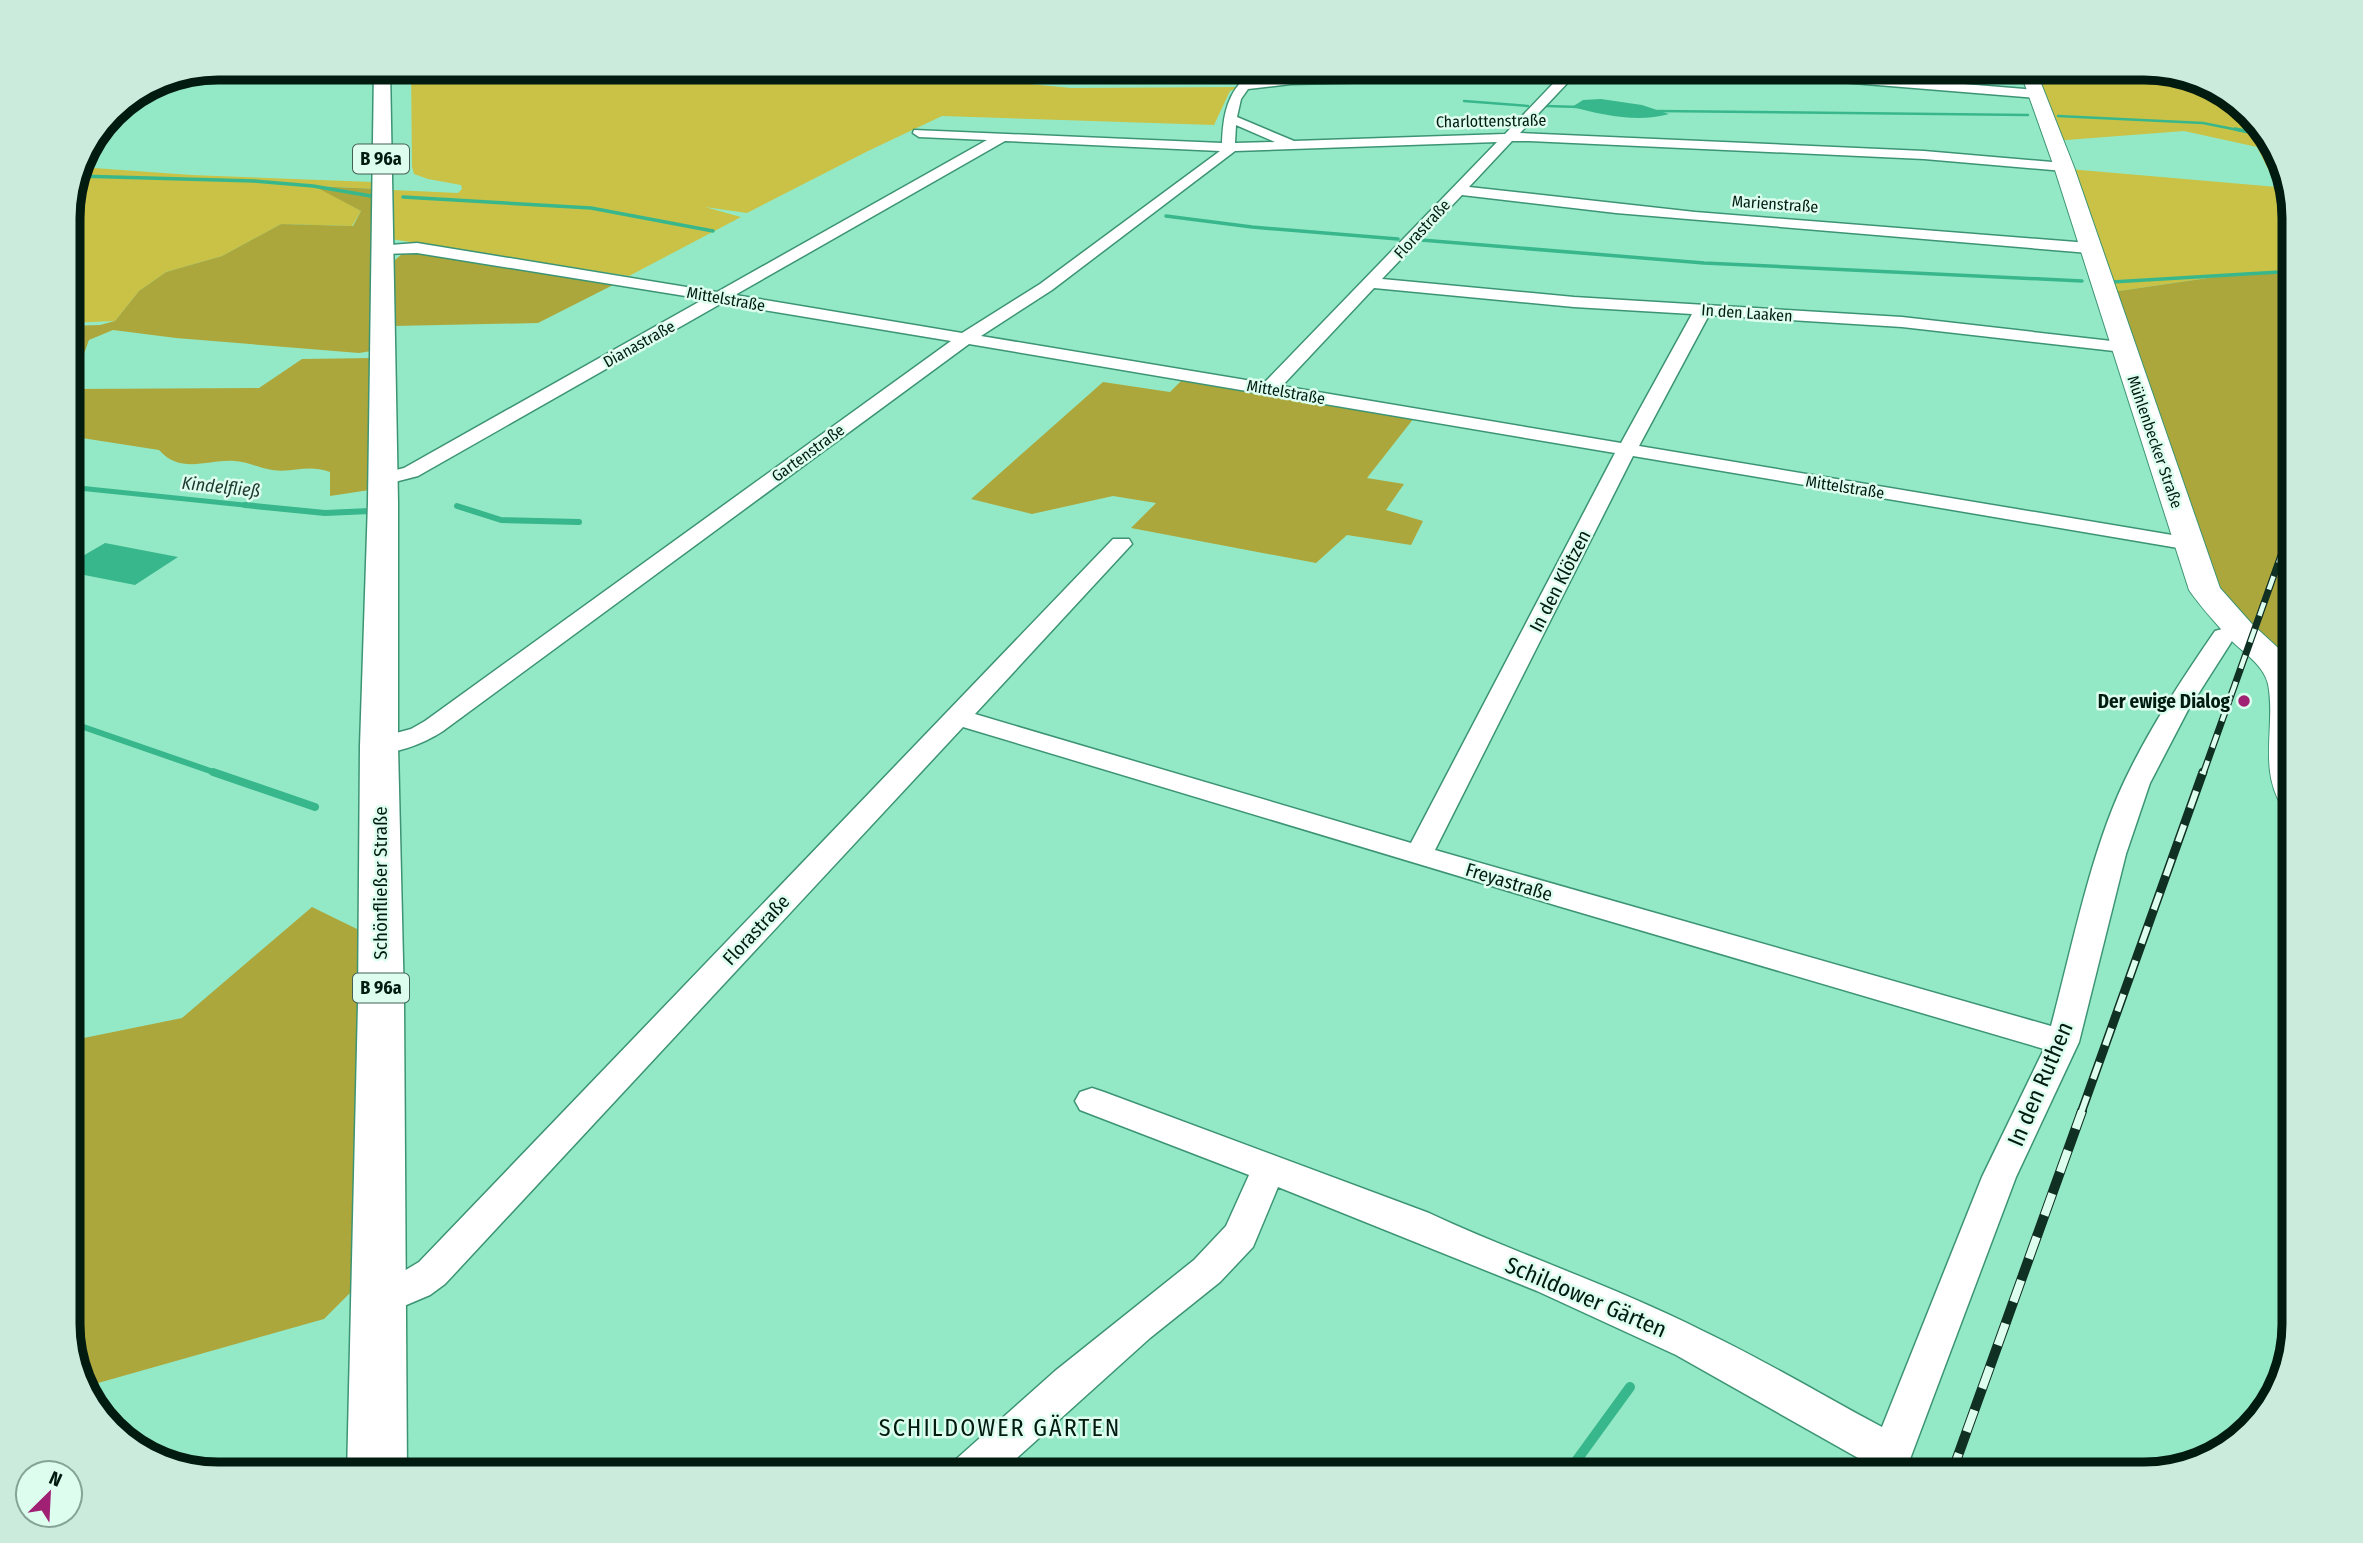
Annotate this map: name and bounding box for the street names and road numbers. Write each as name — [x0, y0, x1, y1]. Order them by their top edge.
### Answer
street label: Charlottenstraße — [1436, 111, 1546, 131]
road number: B 96a — [353, 144, 409, 174]
street label: Marienstraße — [1731, 192, 1819, 217]
street label: Florastraße — [1390, 196, 1454, 262]
street label: Mittelstraße — [685, 283, 767, 315]
street label: In den Laaken — [1701, 300, 1793, 326]
street label: Dianastraße — [600, 317, 678, 371]
street label: Mühlenbecker Straße — [2123, 373, 2187, 511]
street label: Mittelstraße — [1245, 376, 1327, 408]
street label: Gartenstraße — [768, 420, 848, 486]
street label: Mittelstraße — [1804, 471, 1886, 503]
street label: In den Klötzen — [1524, 526, 1596, 636]
street label: Schönfließer Straße — [369, 806, 392, 960]
street label: Freyastraße — [1463, 858, 1555, 906]
street label: Florastraße — [718, 890, 794, 970]
road number: B 96a — [353, 973, 409, 1002]
street label: In den Ruthen — [2001, 1018, 2079, 1150]
street label: Schildower Gärten — [1501, 1250, 1671, 1344]

